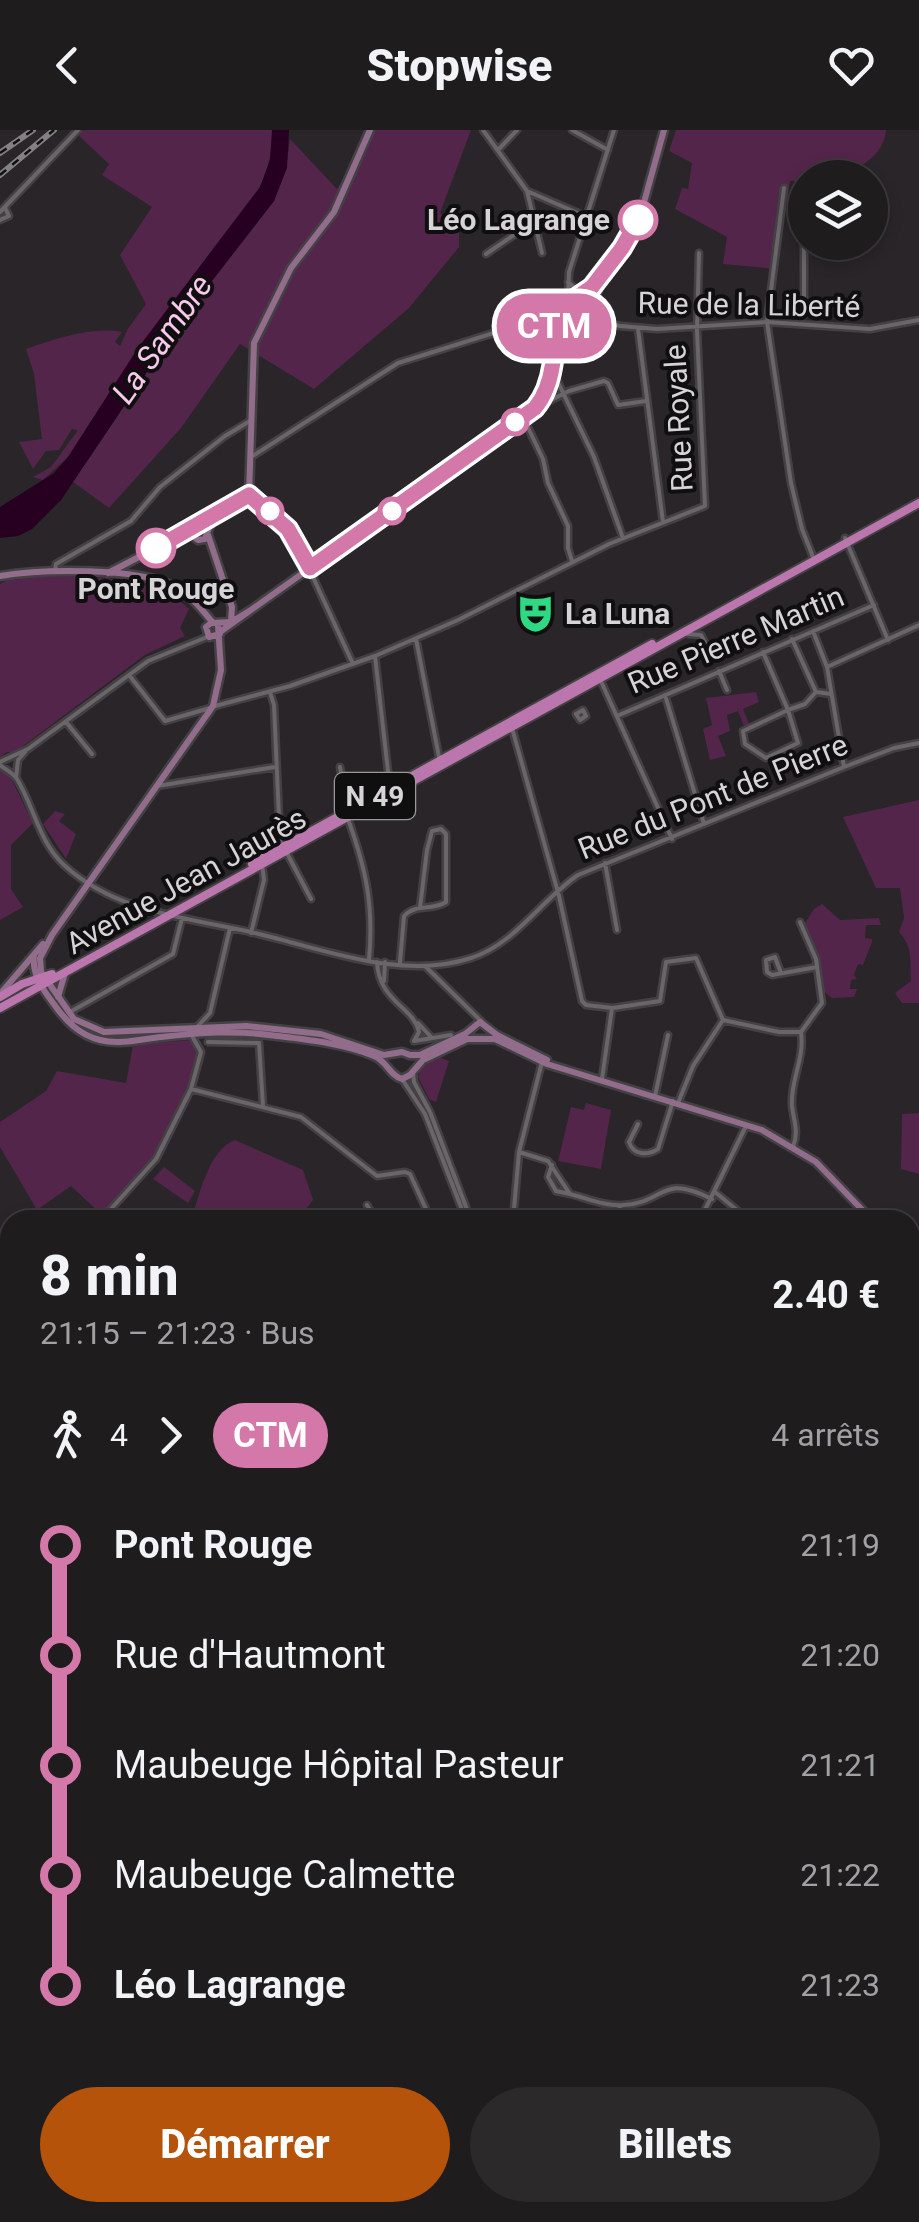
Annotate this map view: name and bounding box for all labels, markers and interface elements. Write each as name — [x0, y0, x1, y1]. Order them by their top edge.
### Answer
icon: back — [40, 38, 95, 93]
icon: heart — [824, 38, 879, 93]
text: Stopwise — [367, 39, 552, 92]
map controls — [788, 160, 888, 260]
button: layers — [788, 160, 888, 260]
marker: Léo Lagrange — [619, 201, 657, 239]
place label: Léo Lagrange — [427, 202, 610, 237]
water label: La Sambre — [104, 267, 220, 411]
street label: Rue de la Liberté — [637, 285, 861, 324]
line badge: CTM — [496, 294, 612, 358]
text: CTM — [517, 306, 591, 347]
street label: Rue Royale — [657, 344, 700, 492]
unlabelled marker — [502, 409, 528, 435]
unlabelled marker — [257, 498, 283, 524]
unlabelled marker — [379, 498, 405, 524]
marker: Pont Rouge — [137, 529, 175, 567]
place label: Pont Rouge — [78, 571, 234, 606]
street label: Rue Pierre Martin — [623, 578, 849, 701]
theatre icon: La Luna — [514, 593, 556, 635]
place label: La Luna — [565, 596, 670, 631]
street label: Rue du Pont de Pierre — [573, 726, 853, 867]
road number: N 49 — [335, 773, 415, 819]
street label: Avenue Jean Jaurès — [60, 800, 312, 961]
text: 8 min — [40, 1244, 179, 1308]
text: 2.40 € — [772, 1273, 880, 1317]
text: 21:15 – 21:23 · Bus — [40, 1314, 315, 1352]
icon: walk — [40, 1408, 95, 1463]
icon: forward — [143, 1408, 198, 1463]
text: CTM — [233, 1415, 308, 1456]
text: 4 — [110, 1416, 128, 1454]
text: 4 arrêts — [771, 1416, 880, 1454]
text: Pont Rouge — [114, 1523, 313, 1567]
text: 21:19 — [800, 1526, 880, 1564]
text: Rue d'Hautmont — [114, 1633, 386, 1677]
text: 21:20 — [800, 1636, 880, 1674]
text: Maubeuge Hôpital Pasteur — [114, 1743, 564, 1787]
text: 21:21 — [800, 1746, 880, 1784]
text: Maubeuge Calmette — [114, 1853, 455, 1897]
text: 21:22 — [800, 1856, 880, 1894]
text: Léo Lagrange — [114, 1963, 346, 2007]
text: 21:23 — [800, 1966, 880, 2004]
button: Démarrer — [40, 2087, 450, 2202]
button: Billets — [470, 2087, 880, 2202]

